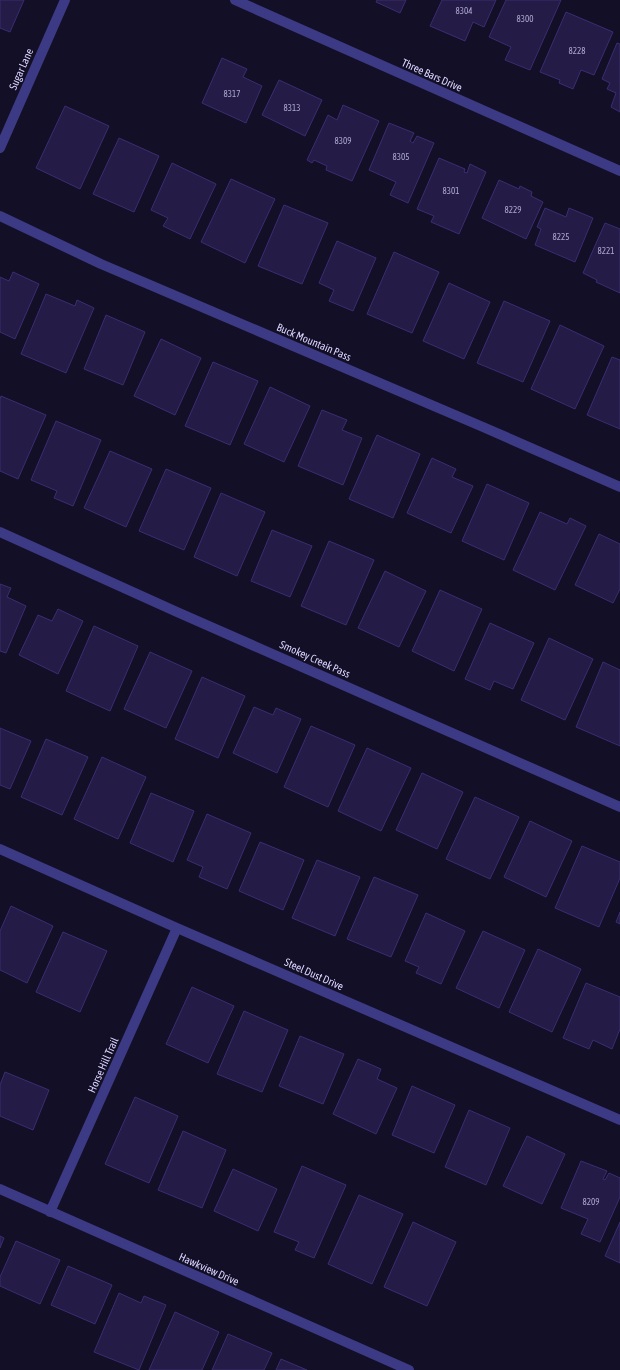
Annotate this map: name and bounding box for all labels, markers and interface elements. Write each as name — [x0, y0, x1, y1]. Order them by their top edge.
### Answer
house number: 8304 — [456, 6, 472, 16]
house number: 8300 — [517, 14, 533, 24]
street label: Sugar Lane — [7, 46, 35, 92]
house number: 8228 — [569, 46, 585, 56]
street label: Three Bars Drive — [400, 56, 464, 94]
house number: 8317 — [224, 89, 240, 99]
house number: 8313 — [284, 103, 300, 113]
house number: 8309 — [335, 136, 351, 146]
house number: 8305 — [393, 152, 409, 162]
house number: 8301 — [443, 186, 459, 196]
house number: 8229 — [505, 205, 521, 215]
house number: 8225 — [553, 232, 569, 242]
house number: 8221 — [598, 246, 614, 256]
street label: Buck Mountain Pass — [275, 321, 353, 363]
street label: Smokey Creek Pass — [278, 638, 352, 680]
street label: Steel Dust Drive — [283, 956, 345, 992]
street label: Horse Hill Trail — [85, 1035, 121, 1094]
house number: 8209 — [583, 1197, 599, 1207]
street label: Hawkview Drive — [177, 1250, 241, 1288]

